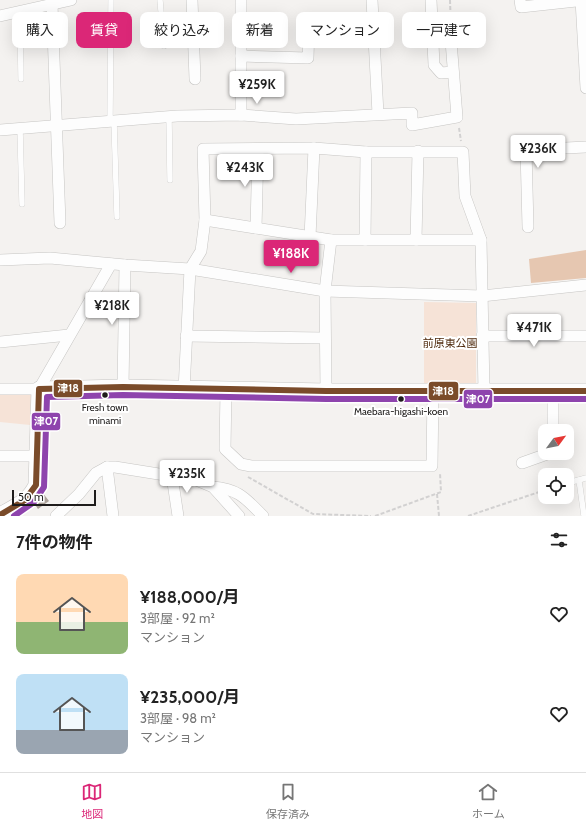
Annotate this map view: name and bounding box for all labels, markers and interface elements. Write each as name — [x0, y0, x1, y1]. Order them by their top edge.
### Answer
chip: 購入 — [12, 12, 68, 48]
chip: 賃貸 — [76, 12, 132, 48]
chip: 絞り込み — [140, 12, 224, 48]
chip: 新着 — [232, 12, 288, 48]
chip: マンション — [296, 12, 394, 48]
chip: 一戸建て — [402, 12, 486, 48]
pin: ¥259K — [229, 71, 285, 105]
text: ¥259K — [238, 76, 276, 92]
pin: ¥236K — [510, 135, 566, 169]
text: ¥236K — [519, 140, 557, 156]
pin: ¥243K — [217, 154, 273, 188]
text: ¥243K — [226, 159, 264, 175]
pin: ¥188K — [263, 240, 319, 274]
text: ¥188K — [273, 245, 309, 261]
pin: ¥218K — [84, 292, 140, 326]
text: ¥218K — [94, 297, 130, 313]
pin: ¥471K — [506, 314, 562, 348]
text: ¥471K — [516, 319, 552, 335]
park label: 前原東公園 — [423, 336, 478, 350]
line badge: 津18 — [53, 379, 83, 398]
text: 津18 — [57, 381, 79, 395]
line badge: 津18 — [428, 381, 459, 401]
text: 津18 — [432, 384, 454, 398]
line badge: 津07 — [463, 389, 493, 409]
marker: Fresh town minami — [100, 390, 110, 400]
text: 津07 — [466, 392, 491, 406]
marker: Maebara-higashi-koen — [396, 394, 406, 404]
place label: Fresh town minami — [82, 401, 129, 427]
place label: Maebara-higashi-koen — [354, 405, 448, 418]
line badge: 津07 — [31, 412, 61, 431]
text: 津07 — [34, 414, 59, 428]
north arrow — [538, 424, 574, 460]
map controls — [538, 424, 574, 504]
pin: ¥235K — [159, 460, 215, 494]
text: ¥235K — [169, 465, 205, 481]
button: locate — [538, 468, 574, 504]
scale bar — [12, 488, 96, 507]
text: 50 m — [18, 490, 44, 504]
icon: filters — [548, 529, 570, 551]
text: 7件の物件 — [16, 532, 93, 552]
text: ¥188,000/月 — [140, 587, 240, 607]
icon: home — [48, 590, 96, 638]
icon: heart — [548, 603, 570, 625]
text: 3部屋 · 92 m² — [140, 610, 215, 626]
text: マンション — [140, 629, 205, 645]
text: ¥235,000/月 — [140, 687, 240, 707]
icon: home — [48, 690, 96, 738]
icon: heart — [548, 703, 570, 725]
text: 3部屋 · 98 m² — [140, 710, 216, 726]
text: マンション — [140, 729, 205, 745]
tab: 地図 — [81, 781, 103, 821]
tab: 保存済み — [266, 781, 310, 821]
tab: ホーム — [472, 781, 505, 821]

